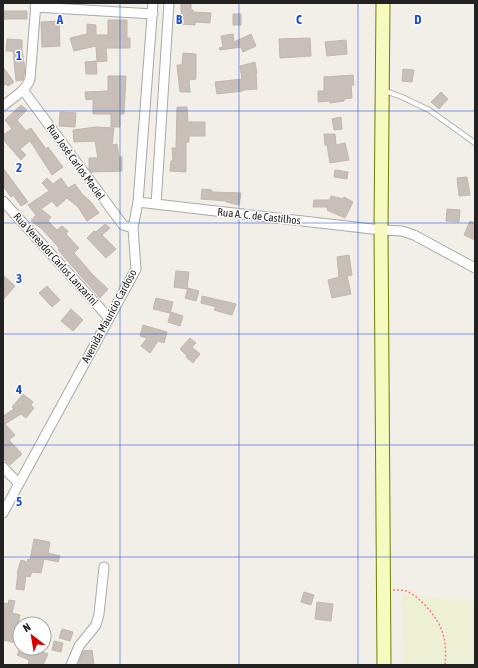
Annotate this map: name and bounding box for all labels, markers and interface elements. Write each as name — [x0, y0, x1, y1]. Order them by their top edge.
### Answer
text: A — [56, 12, 64, 27]
text: B — [176, 12, 183, 27]
text: C — [296, 12, 302, 27]
text: D — [414, 12, 422, 27]
text: 1 — [16, 48, 22, 63]
street label: Rua José Carlos Maciel — [45, 122, 107, 202]
text: 2 — [16, 160, 22, 175]
street label: Rua A. C. de Castilhos — [217, 206, 301, 226]
street label: Rua Vereador Carlos Lanzarini — [11, 210, 101, 308]
street label: Avenida Maurício Cardoso — [79, 267, 139, 365]
text: 3 — [16, 271, 22, 286]
text: 4 — [15, 382, 22, 397]
text: 5 — [16, 494, 22, 509]
north arrow — [12, 616, 52, 656]
text: N — [21, 621, 33, 634]

